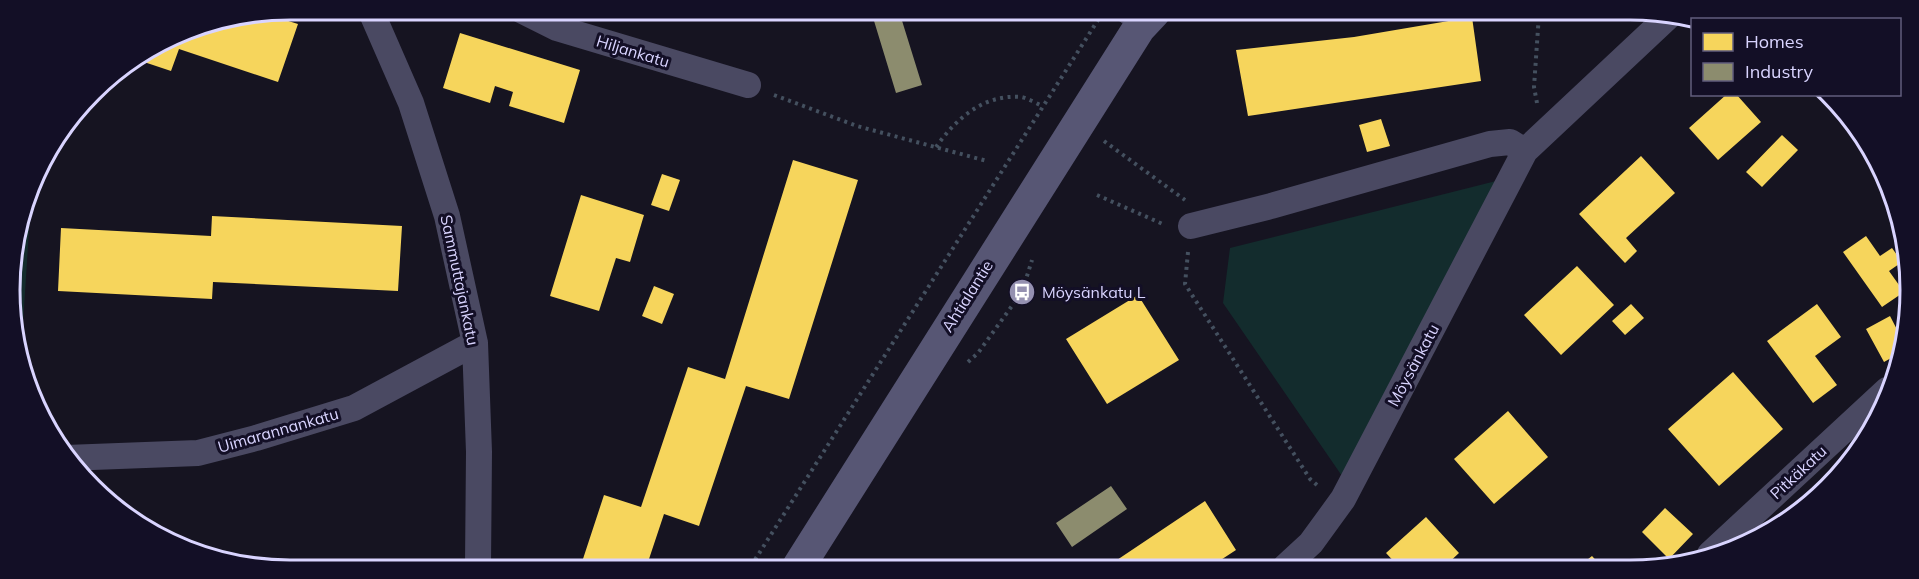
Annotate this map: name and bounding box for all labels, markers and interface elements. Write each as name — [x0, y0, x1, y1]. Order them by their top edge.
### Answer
legend — [1691, 18, 1901, 96]
street label: Hiljankatu — [594, 30, 672, 72]
text: Homes — [1745, 30, 1804, 53]
text: Industry — [1745, 60, 1814, 83]
street label: Sammuttajankatu — [436, 213, 484, 347]
street label: Ahtialantie — [937, 256, 997, 336]
bus stop icon: Möysänkatu L — [1007, 277, 1037, 307]
place label: Möysänkatu L — [1042, 282, 1146, 302]
street label: Möysänkatu — [1383, 320, 1443, 410]
street label: Uimarannankatu — [215, 403, 341, 457]
street label: Pitkäkatu — [1765, 441, 1831, 503]

